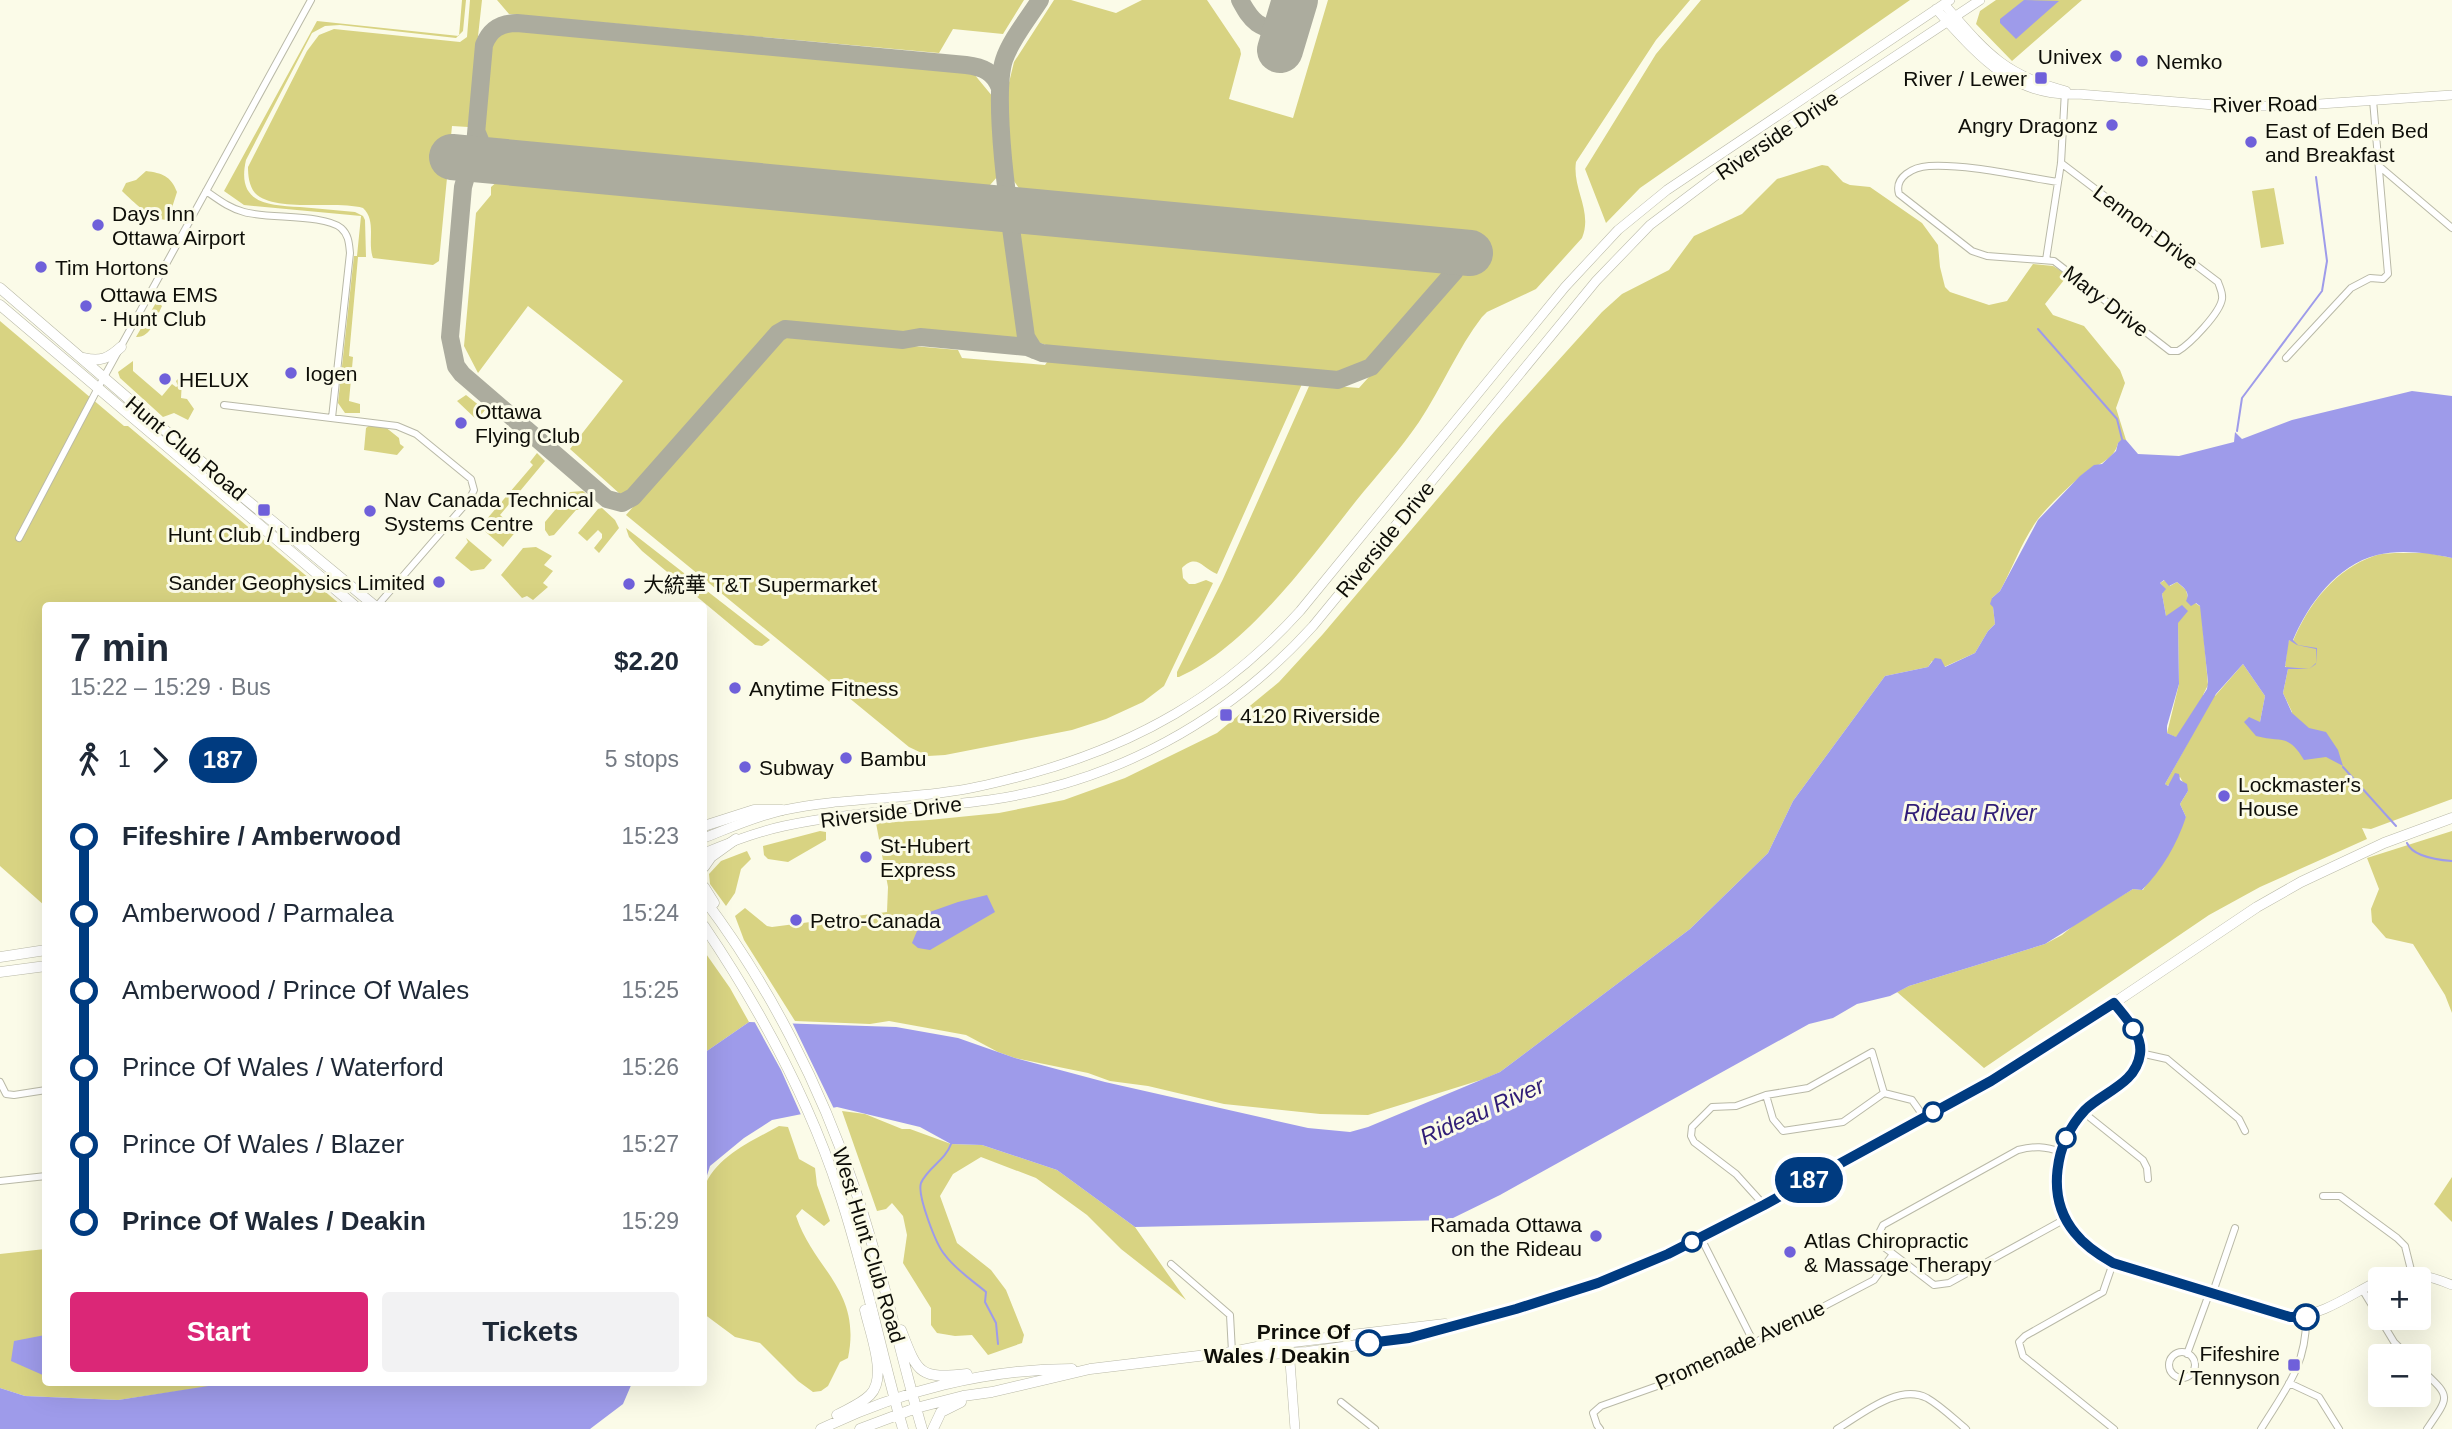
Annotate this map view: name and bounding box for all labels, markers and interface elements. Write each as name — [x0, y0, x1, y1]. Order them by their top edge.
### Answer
place label: Univex — [2038, 45, 2102, 68]
marker: Univex — [2108, 48, 2124, 64]
place label: Nemko — [2156, 50, 2223, 73]
marker: Nemko — [2134, 53, 2150, 69]
place label: River / Lewer — [1903, 67, 2027, 90]
marker: River / Lewer — [2033, 70, 2049, 86]
street label: Riverside Drive — [1712, 86, 1842, 184]
street label: River Road — [2212, 92, 2318, 116]
place label: Angry Dragonz — [1958, 114, 2098, 137]
marker: Angry Dragonz — [2104, 117, 2120, 133]
place label: East of Eden Bed and Breakfast — [2265, 119, 2428, 166]
marker: East of Eden Bed and Breakfast — [2243, 134, 2259, 150]
street label: Lennon Drive — [2089, 180, 2203, 274]
place label: Days Inn Ottawa Airport — [112, 202, 245, 249]
marker: Days Inn Ottawa Airport — [90, 217, 106, 233]
place label: Tim Hortons — [55, 256, 169, 279]
marker: Tim Hortons — [33, 259, 49, 275]
street label: Mary Drive — [2059, 261, 2153, 341]
place label: Ottawa EMS - Hunt Club — [100, 283, 218, 330]
marker: Ottawa EMS - Hunt Club — [78, 298, 94, 314]
place label: Iogen — [305, 362, 358, 385]
marker: Iogen — [283, 365, 299, 381]
place label: HELUX — [179, 368, 249, 391]
marker: HELUX — [157, 371, 173, 387]
street label: Hunt Club Road — [121, 391, 251, 505]
place label: Ottawa Flying Club — [475, 400, 580, 447]
marker: Ottawa Flying Club — [453, 415, 469, 431]
street label: Riverside Drive — [1331, 476, 1439, 602]
place label: Nav Canada Technical Systems Centre — [384, 488, 594, 535]
marker: Hunt Club / Lindberg — [256, 502, 272, 518]
marker: Nav Canada Technical Systems Centre — [362, 503, 378, 519]
place label: Hunt Club / Lindberg — [168, 523, 360, 546]
place label: Sander Geophysics Limited — [168, 571, 425, 594]
place label: 大統華 T&T Supermarket — [643, 573, 877, 596]
marker: Sander Geophysics Limited — [431, 574, 447, 590]
marker: 大統華 T&T Supermarket — [621, 576, 637, 592]
text: 7 min — [70, 627, 169, 669]
text: $2.20 — [614, 646, 679, 676]
text: 15:22 – 15:29 · Bus — [70, 674, 271, 700]
place label: Anytime Fitness — [749, 677, 898, 700]
marker: Anytime Fitness — [727, 680, 743, 696]
place label: 4120 Riverside — [1240, 704, 1380, 727]
marker: 4120 Riverside — [1218, 707, 1234, 723]
icon: walk — [70, 741, 108, 779]
icon: forward — [141, 741, 179, 779]
text: 1 — [118, 746, 131, 772]
text: 187 — [203, 746, 243, 773]
text: 5 stops — [605, 746, 679, 772]
place label: Bambu — [860, 747, 927, 770]
marker: Bambu — [838, 750, 854, 766]
place label: Subway — [759, 756, 834, 779]
marker: Subway — [737, 759, 753, 775]
place label: Lockmaster's House — [2238, 773, 2361, 820]
marker: Lockmaster's House — [2216, 788, 2232, 804]
street label: Riverside Drive — [819, 792, 963, 832]
water label: Rideau River — [1904, 800, 2038, 826]
text: Fifeshire / Amberwood — [122, 821, 401, 851]
text: 15:23 — [621, 823, 679, 849]
place label: St-Hubert Express — [880, 834, 970, 881]
marker: St-Hubert Express — [858, 849, 874, 865]
text: Amberwood / Parmalea — [122, 898, 394, 928]
text: 15:24 — [621, 900, 679, 926]
place label: Petro-Canada — [810, 909, 941, 932]
marker: Petro-Canada — [788, 912, 804, 928]
text: Amberwood / Prince Of Wales — [122, 975, 469, 1005]
text: 15:25 — [621, 977, 679, 1003]
unlabelled marker — [2123, 1019, 2143, 1039]
text: Prince Of Wales / Waterford — [122, 1052, 444, 1082]
text: 15:26 — [621, 1054, 679, 1080]
water label: Rideau River — [1416, 1072, 1549, 1150]
unlabelled marker — [1923, 1102, 1943, 1122]
unlabelled marker — [2056, 1128, 2076, 1148]
text: Prince Of Wales / Blazer — [122, 1129, 404, 1159]
text: 15:27 — [621, 1131, 679, 1157]
street label: West Hunt Club Road — [828, 1145, 910, 1345]
line badge: 187 — [1769, 1157, 1849, 1203]
text: 187 — [1789, 1166, 1829, 1193]
text: Prince Of Wales / Deakin — [122, 1206, 426, 1236]
text: 15:29 — [621, 1208, 679, 1234]
place label: Ramada Ottawa on the Rideau — [1430, 1213, 1582, 1260]
marker: Ramada Ottawa on the Rideau — [1588, 1228, 1604, 1244]
place label: Atlas Chiropractic & Massage Therapy — [1804, 1229, 1992, 1276]
unlabelled marker — [1682, 1232, 1702, 1252]
marker: Atlas Chiropractic & Massage Therapy — [1782, 1244, 1798, 1260]
map controls — [2368, 1267, 2431, 1407]
button: + — [2368, 1267, 2431, 1330]
button: Start — [70, 1292, 368, 1372]
button: Tickets — [382, 1292, 679, 1372]
street label: Promenade Avenue — [1652, 1296, 1828, 1394]
unlabelled marker — [2293, 1304, 2319, 1330]
place label: Prince Of Wales / Deakin — [1204, 1320, 1351, 1367]
marker: Prince Of Wales / Deakin — [1356, 1330, 1382, 1356]
place label: Fifeshire / Tennyson — [2179, 1342, 2280, 1389]
button: − — [2368, 1344, 2431, 1407]
marker: Fifeshire / Tennyson — [2286, 1357, 2302, 1373]

